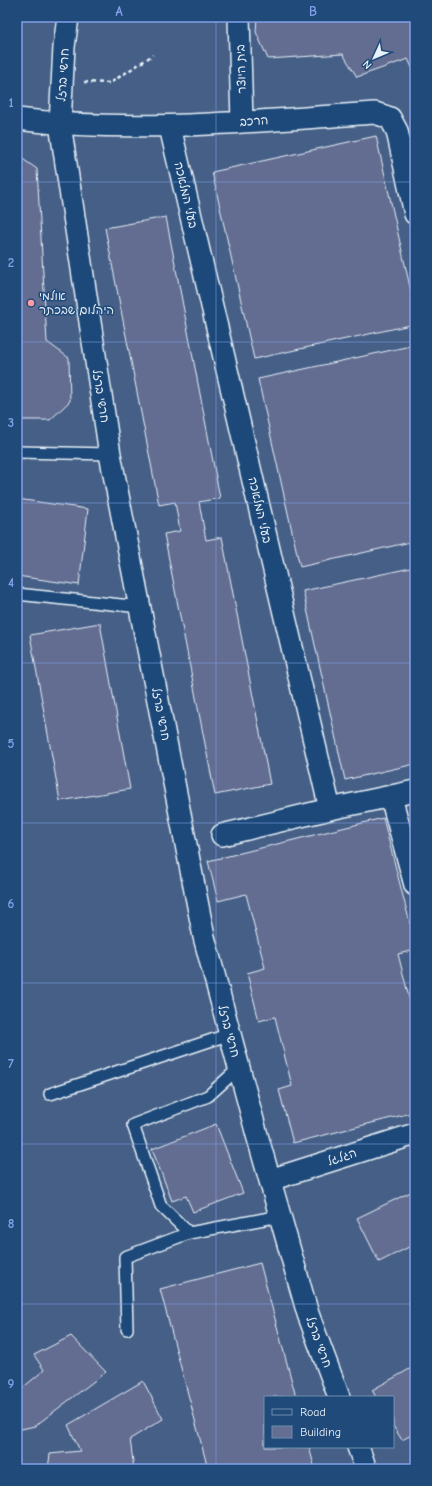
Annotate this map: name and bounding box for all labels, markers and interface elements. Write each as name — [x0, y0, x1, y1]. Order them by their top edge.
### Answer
text: A — [115, 4, 123, 19]
text: B — [309, 4, 317, 19]
north arrow — [354, 38, 394, 78]
street label: בית היוצר — [233, 44, 249, 94]
street label: חרשי ברזל — [54, 48, 72, 102]
text: N — [360, 57, 374, 72]
text: 1 — [8, 95, 14, 110]
street label: הרכב — [239, 113, 269, 129]
street label: בעלי המלאכה — [172, 160, 200, 230]
text: 2 — [8, 255, 14, 270]
place label: אולמי היהלום שבכתר — [39, 289, 114, 317]
marker: אולמי היהלום שבכתר — [26, 298, 36, 308]
street label: חרשי ברזל — [90, 368, 112, 424]
text: 3 — [8, 415, 14, 430]
street label: בעלי המלאכה — [246, 475, 274, 545]
text: 4 — [8, 575, 14, 590]
street label: חרשי ברזל — [149, 686, 173, 742]
text: 5 — [8, 736, 15, 751]
text: 6 — [8, 896, 15, 911]
street label: חרשי ברזל — [215, 1003, 243, 1059]
text: 7 — [8, 1056, 14, 1071]
street label: הגלגל — [325, 1146, 359, 1168]
text: 8 — [8, 1216, 14, 1231]
street label: חרשי ברזל — [303, 1314, 335, 1370]
text: 9 — [8, 1376, 15, 1391]
legend — [264, 1396, 394, 1448]
text: Road — [300, 1405, 326, 1419]
text: Building — [300, 1425, 341, 1439]

